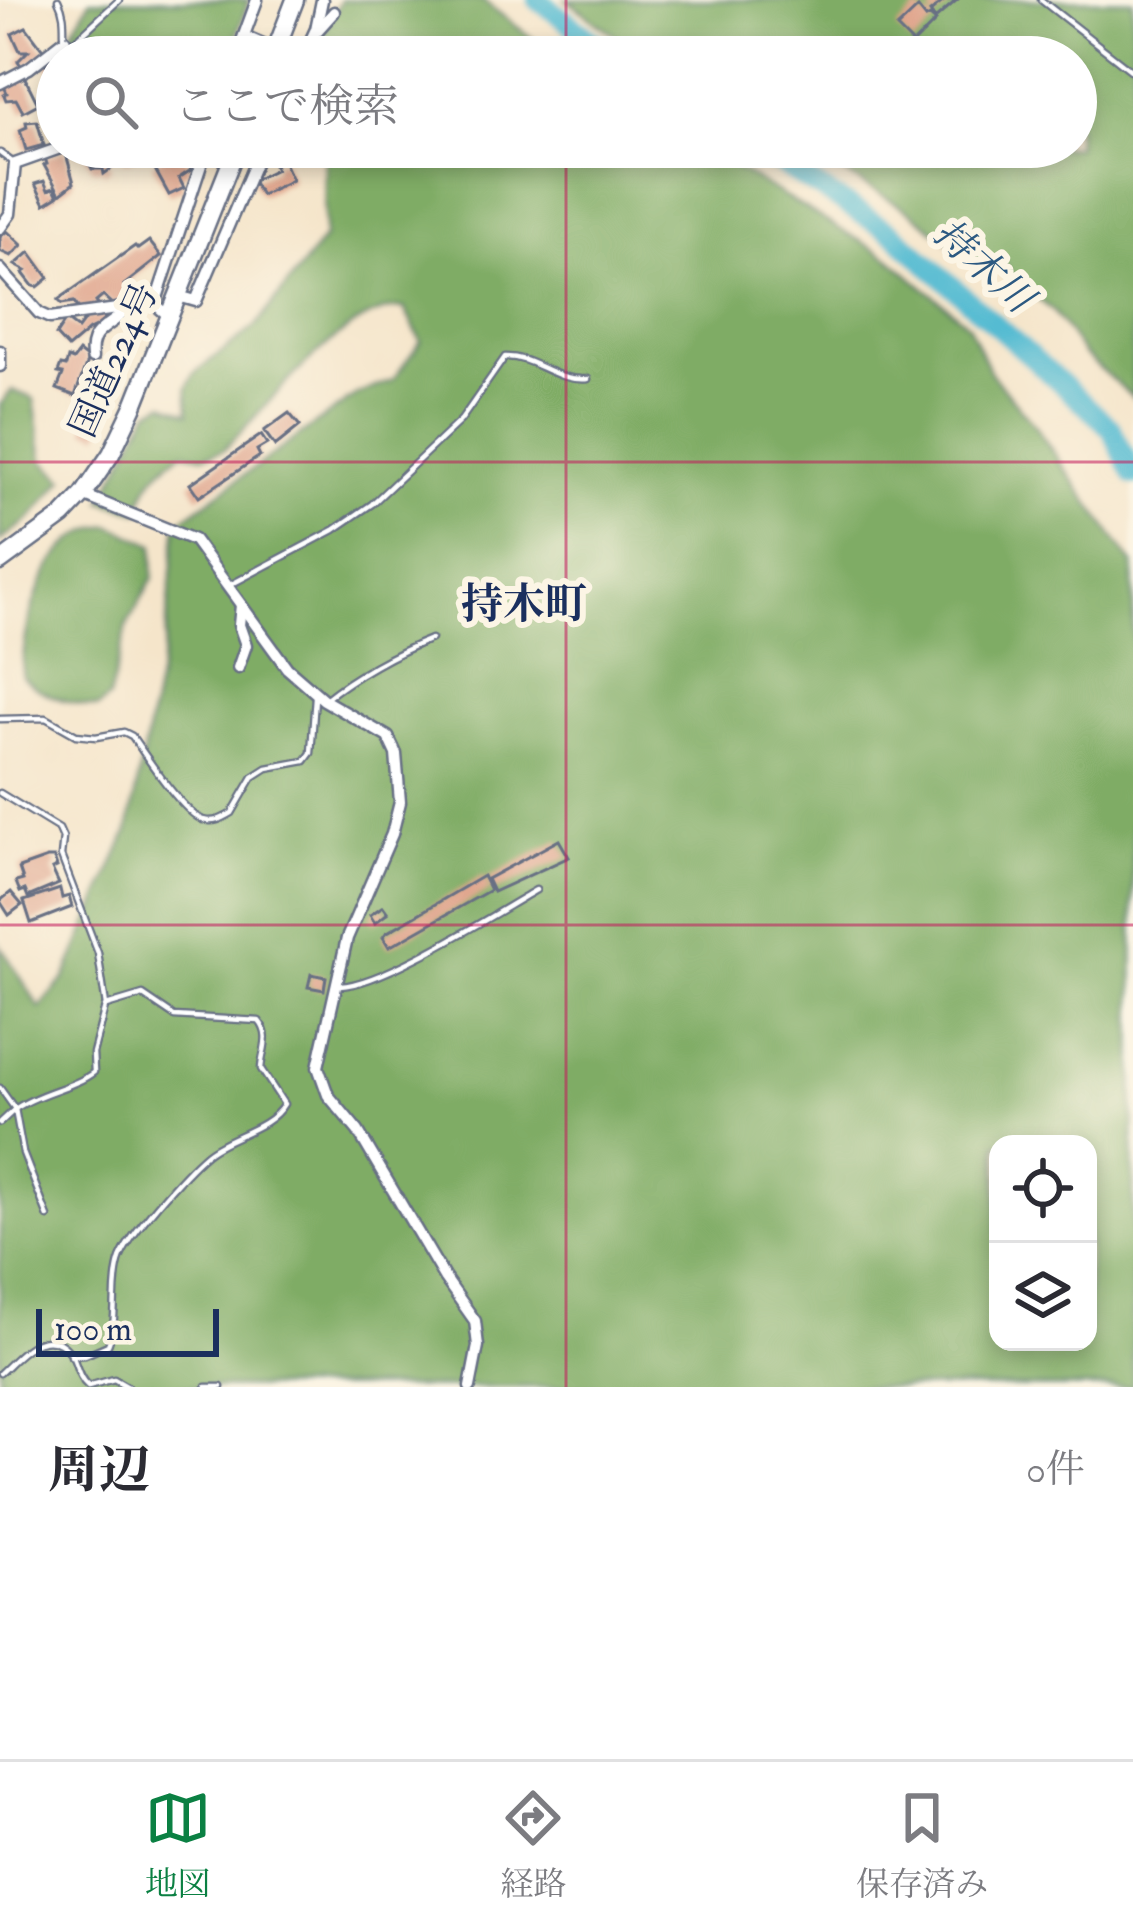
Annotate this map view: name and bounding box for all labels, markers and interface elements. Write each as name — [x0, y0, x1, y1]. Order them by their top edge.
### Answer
search box — [36, 36, 1097, 168]
icon: search — [78, 69, 144, 135]
text: ここで検索 — [174, 79, 399, 135]
water label: 持木川 — [923, 209, 1046, 326]
street label: 国道224号 — [60, 276, 168, 444]
district label: 持木町 — [461, 579, 587, 631]
map controls — [989, 1135, 1097, 1351]
button: locate — [989, 1135, 1097, 1243]
button: layers — [989, 1243, 1097, 1351]
scale bar — [36, 1303, 219, 1356]
text: 100 m — [54, 1309, 132, 1350]
text: 周辺 — [48, 1439, 150, 1503]
text: 0件 — [1026, 1445, 1085, 1494]
tab: 地図 — [145, 1785, 211, 1905]
tab: 経路 — [500, 1785, 566, 1905]
tab: 保存済み — [856, 1785, 988, 1905]

